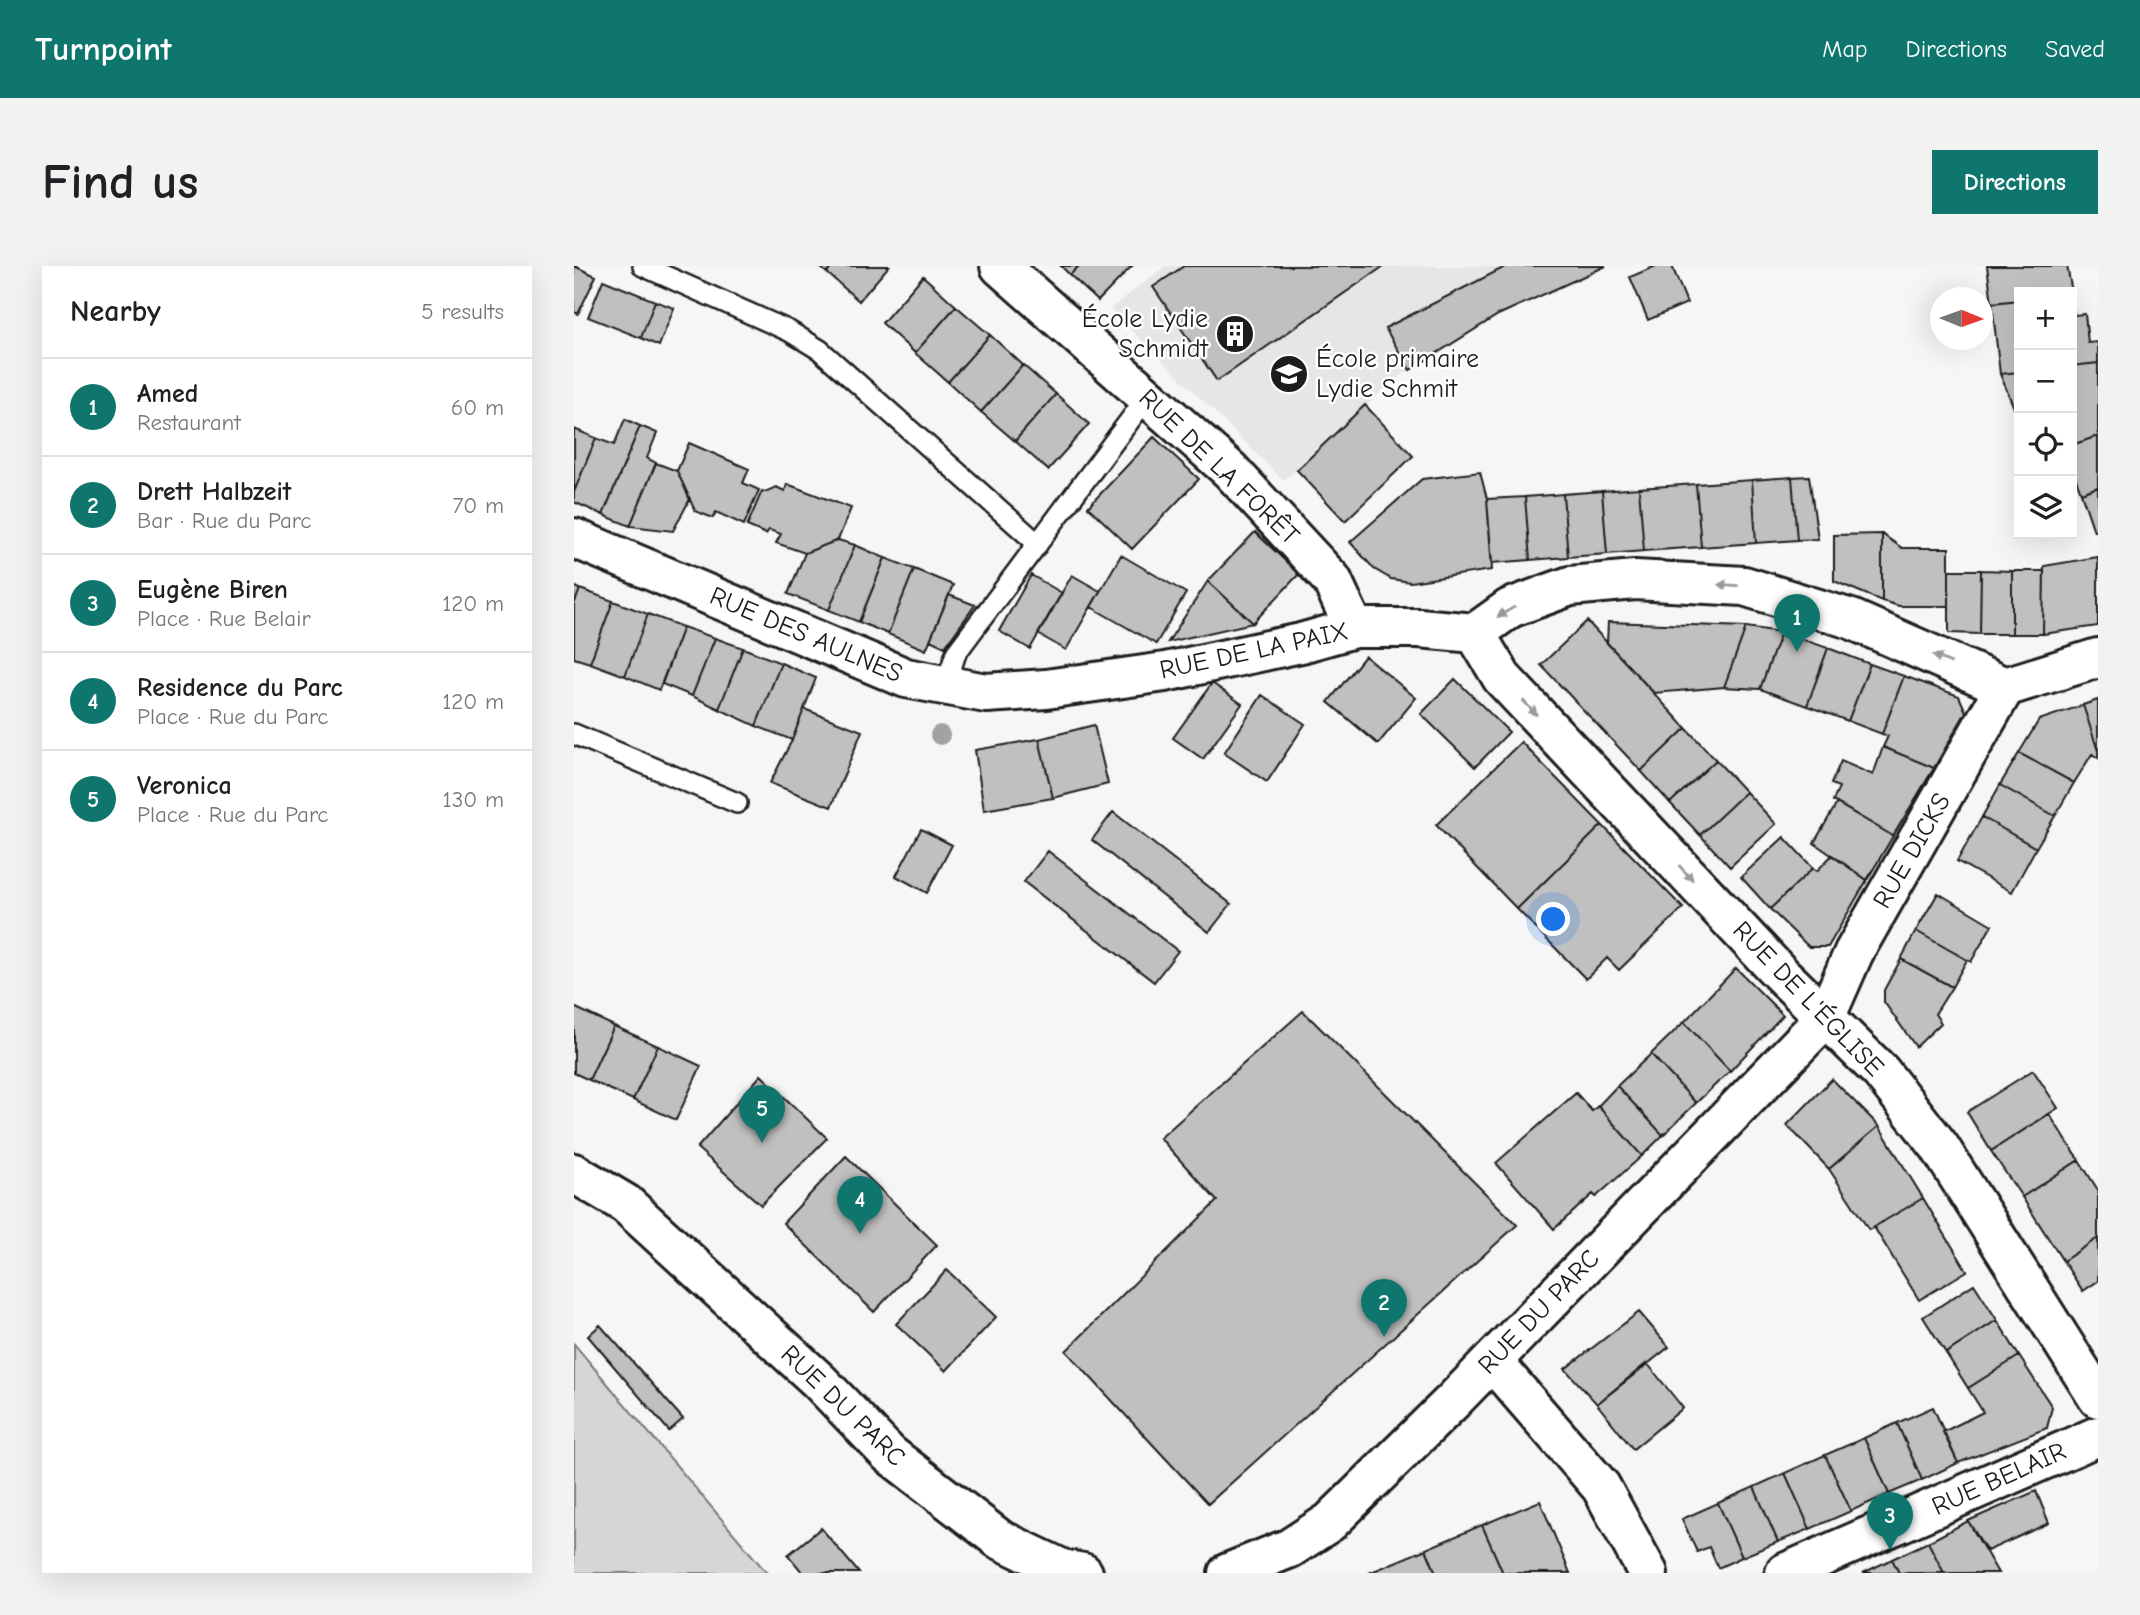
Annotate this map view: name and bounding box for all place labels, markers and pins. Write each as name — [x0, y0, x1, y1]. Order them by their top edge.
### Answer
place label: École Lydie Schmidt — [1082, 303, 1210, 364]
building icon: École Lydie Schmidt — [1214, 313, 1256, 355]
place label: École primaire Lydie Schmit — [1316, 343, 1479, 404]
school or university icon: École primaire Lydie Schmit — [1268, 353, 1310, 395]
pin: 1 — [1774, 594, 1820, 652]
pin: 5 — [739, 1085, 785, 1143]
pin: 4 — [837, 1176, 883, 1234]
pin: 2 — [1361, 1279, 1407, 1337]
pin: 3 — [1867, 1492, 1913, 1550]

